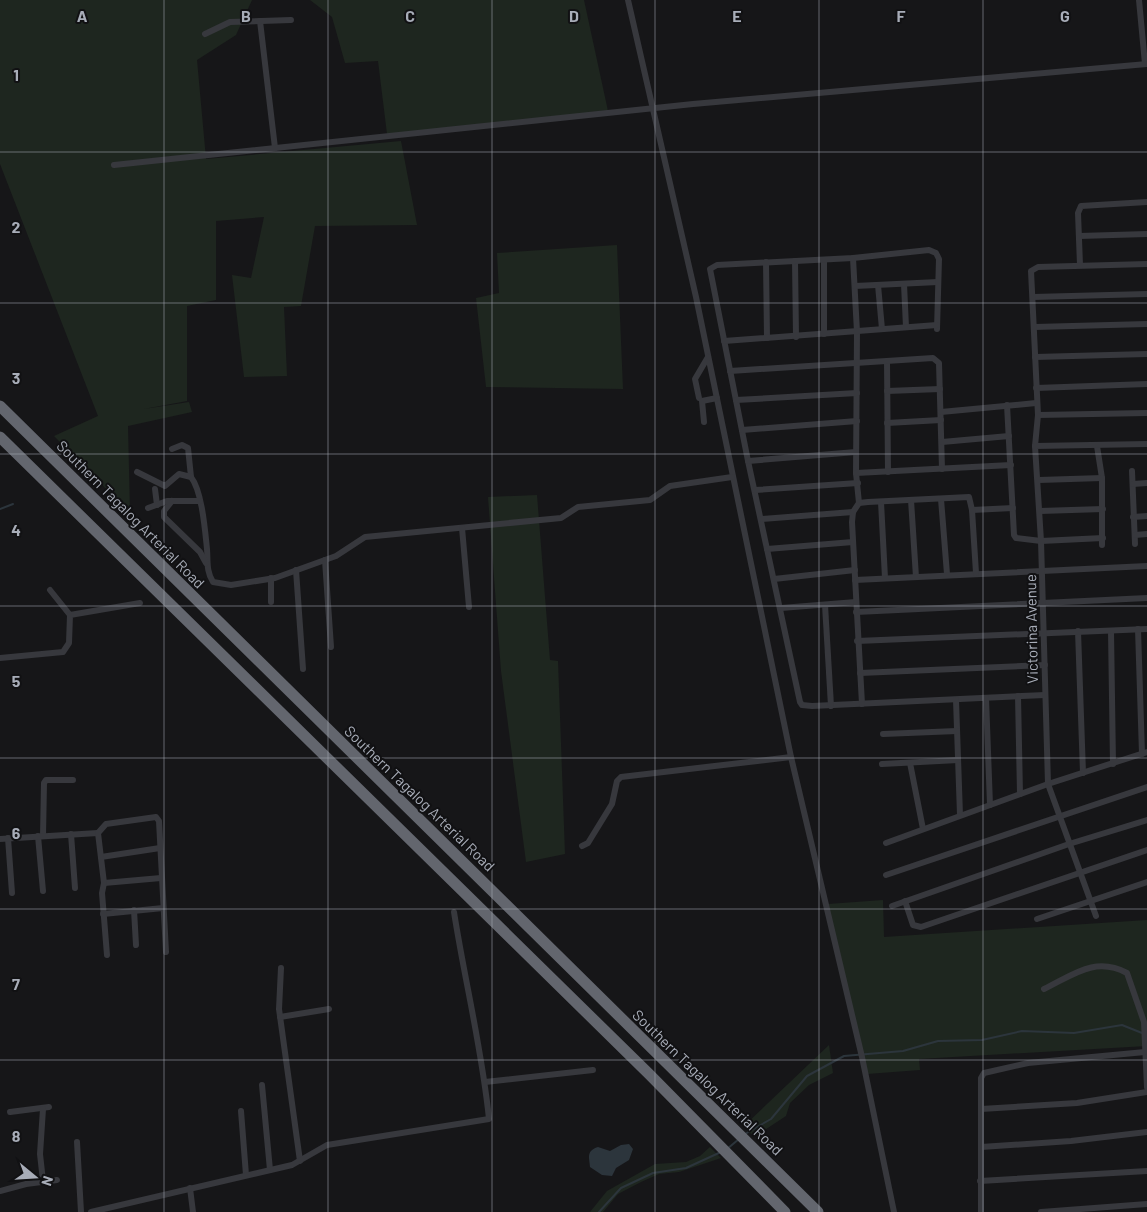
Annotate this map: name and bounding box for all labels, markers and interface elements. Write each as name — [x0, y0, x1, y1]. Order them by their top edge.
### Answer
text: A — [77, 6, 88, 25]
text: B — [241, 6, 251, 25]
text: C — [405, 6, 415, 25]
text: D — [569, 6, 579, 25]
text: E — [732, 6, 742, 25]
text: F — [897, 6, 906, 25]
text: G — [1060, 6, 1070, 25]
text: 1 — [13, 65, 19, 84]
text: 2 — [12, 217, 21, 236]
text: 3 — [12, 368, 20, 387]
street label: Southern Tagalog Arterial Road — [53, 436, 209, 592]
text: 4 — [11, 520, 21, 539]
street label: Victorina Avenue — [1021, 574, 1041, 684]
text: 5 — [12, 671, 21, 690]
street label: Southern Tagalog Arterial Road — [341, 721, 499, 875]
text: 6 — [12, 823, 21, 842]
text: 7 — [12, 974, 20, 993]
street label: Southern Tagalog Arterial Road — [629, 1005, 787, 1159]
text: 8 — [12, 1126, 21, 1145]
north arrow — [10, 1152, 60, 1202]
text: N — [38, 1174, 57, 1188]

